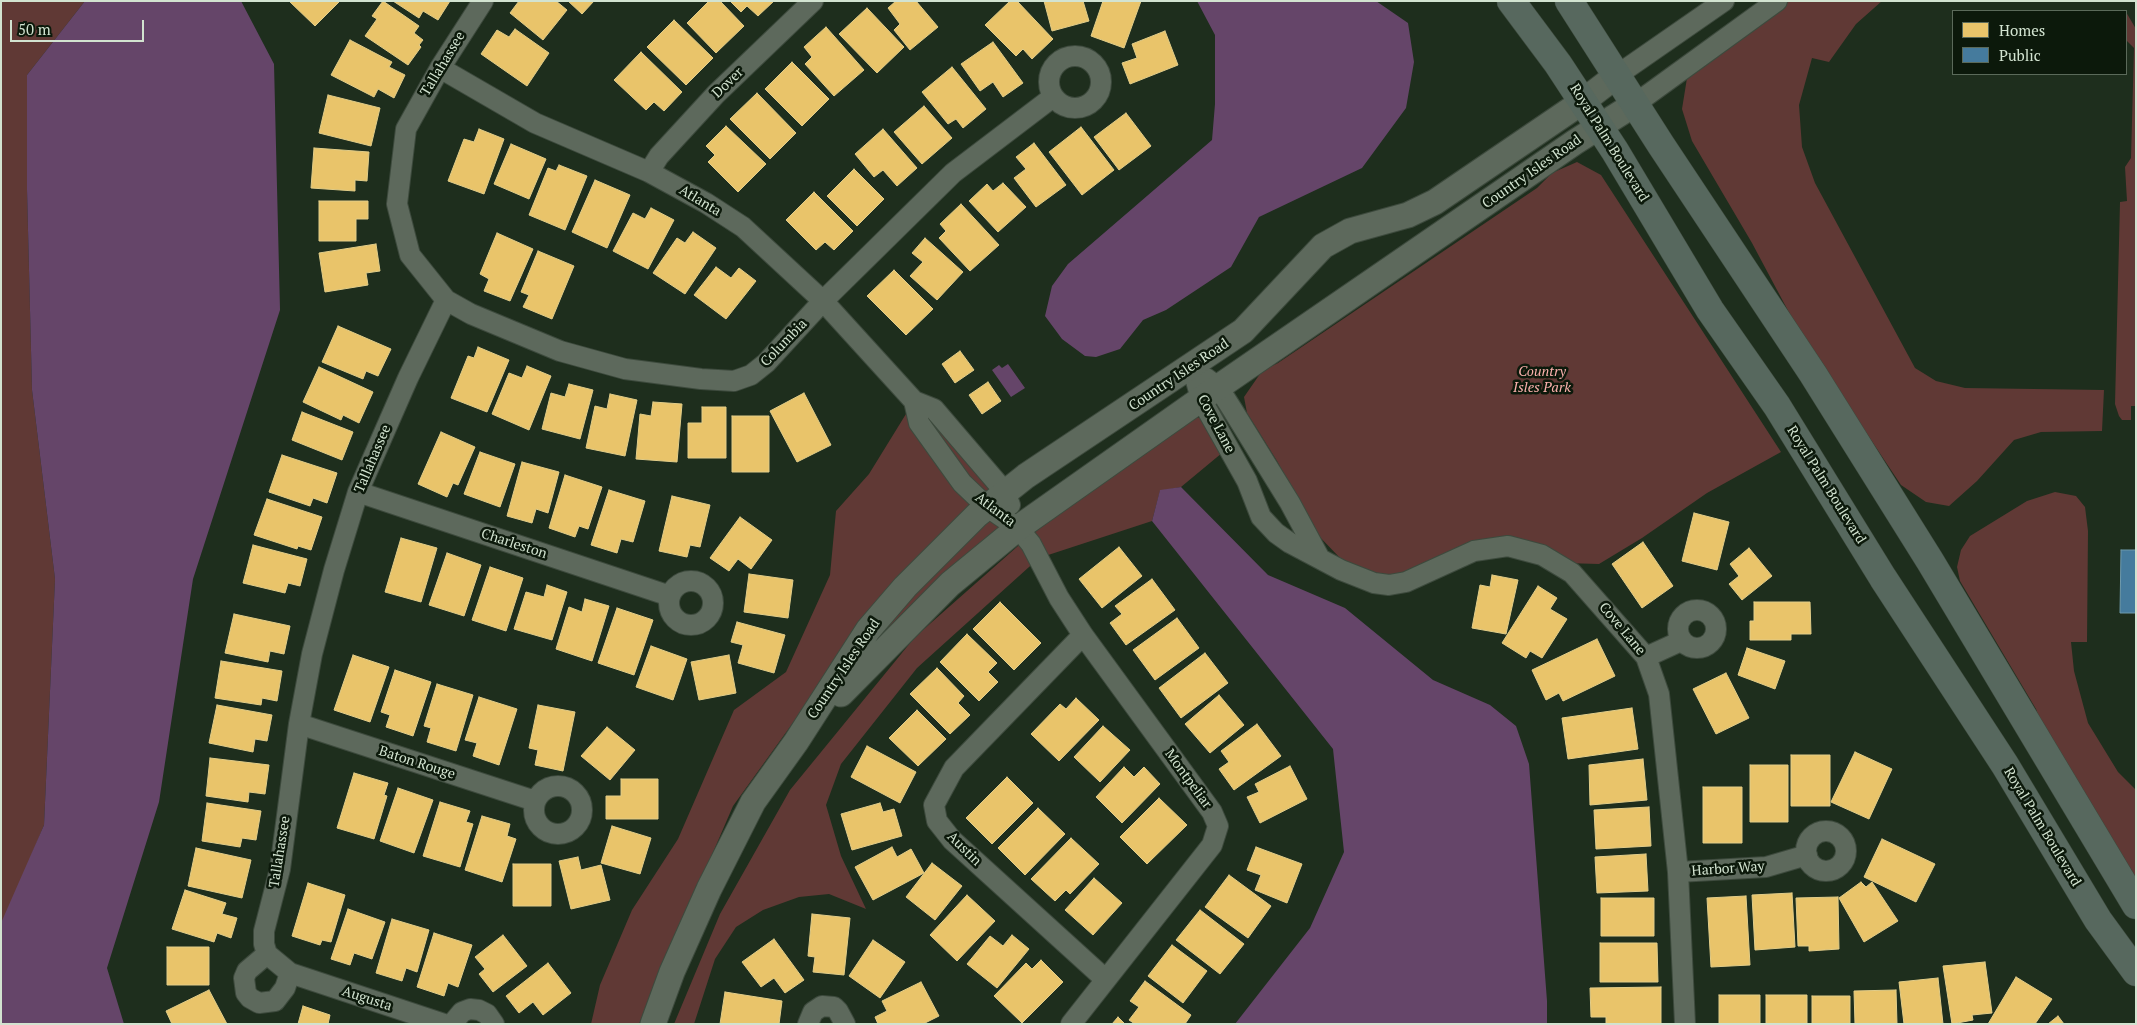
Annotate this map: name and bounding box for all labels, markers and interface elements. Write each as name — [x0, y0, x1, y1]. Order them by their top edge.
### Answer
scale bar — [12, 10, 146, 42]
legend — [1952, 10, 2127, 75]
text: 50 m — [18, 19, 51, 39]
text: Homes — [1999, 20, 2045, 40]
street label: Tallahassee — [417, 29, 469, 99]
text: Public — [1999, 45, 2041, 65]
street label: Dover — [709, 64, 747, 102]
street label: Royal Palm Boulevard — [1566, 81, 1652, 205]
street label: Country Isles Road — [1479, 132, 1585, 212]
street label: Atlanta — [676, 182, 724, 220]
street label: Columbia — [757, 316, 811, 370]
street label: Country Isles Road — [1126, 335, 1232, 415]
park label: Country Isles Park — [1513, 364, 1571, 397]
street label: Cove Lane — [1194, 392, 1238, 456]
street label: Tallahassee — [351, 422, 395, 496]
street label: Royal Palm Boulevard — [1783, 423, 1869, 547]
street label: Atlanta — [972, 489, 1018, 531]
street label: Charleston — [479, 525, 549, 563]
street label: Cove Lane — [1595, 599, 1649, 659]
street label: Country Isles Road — [804, 616, 884, 722]
street label: Baton Rouge — [377, 743, 457, 783]
street label: Montpeliar — [1161, 746, 1215, 812]
street label: Royal Palm Boulevard — [2000, 765, 2084, 889]
street label: Tallahassee — [266, 815, 294, 889]
street label: Austin — [943, 828, 985, 870]
street label: Harbor Way — [1691, 858, 1765, 880]
street label: Augusta — [340, 983, 394, 1015]

